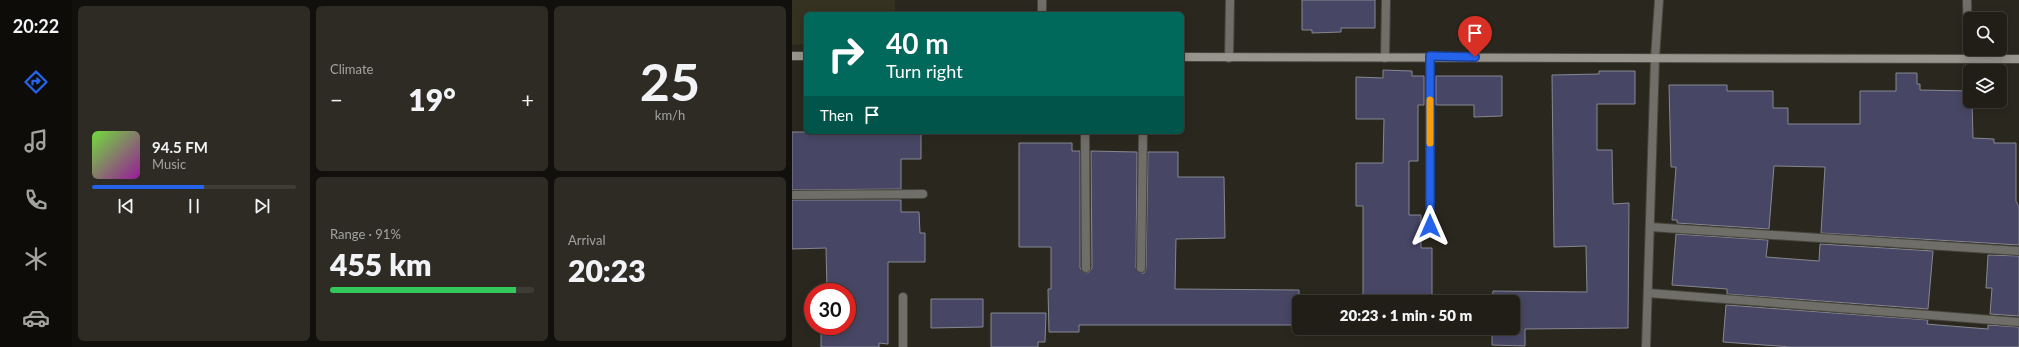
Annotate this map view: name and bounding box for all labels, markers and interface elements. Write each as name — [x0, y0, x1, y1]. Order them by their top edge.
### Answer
map controls — [1963, 12, 2007, 108]
button: search — [1963, 12, 2007, 56]
text: 20:22 — [13, 15, 59, 37]
pin — [1458, 16, 1492, 57]
icon: arrive — [1464, 22, 1486, 44]
text: 40 m — [886, 26, 949, 60]
icon: right — [820, 28, 872, 80]
text: 25 — [640, 50, 700, 112]
text: Turn right — [886, 60, 963, 82]
text: Climate — [330, 61, 373, 77]
button: layers — [1963, 64, 2007, 108]
icon: directions — [22, 68, 50, 96]
text: 19° — [408, 81, 456, 117]
text: − — [330, 86, 343, 113]
text: + — [521, 86, 534, 113]
icon: arrive — [861, 104, 883, 126]
text: Then — [820, 106, 853, 124]
text: km/h — [655, 107, 685, 123]
icon: music — [22, 127, 50, 155]
text: 94.5 FM — [152, 138, 208, 156]
text: Music — [152, 156, 186, 172]
icon: phone — [22, 186, 50, 214]
icon: previous — [115, 195, 137, 217]
icon: pause — [183, 195, 205, 217]
icon: next — [251, 195, 273, 217]
position arrow — [1409, 205, 1451, 247]
text: Range · 91% — [330, 226, 401, 242]
text: Arrival — [568, 232, 605, 248]
icon: climate — [22, 245, 50, 273]
text: 455 km — [330, 246, 431, 282]
text: 20:23 — [568, 252, 646, 288]
speed limit sign: 30 — [804, 283, 856, 335]
icon: car — [22, 304, 50, 332]
text: 20:23 · 1 min · 50 m — [1340, 306, 1472, 324]

